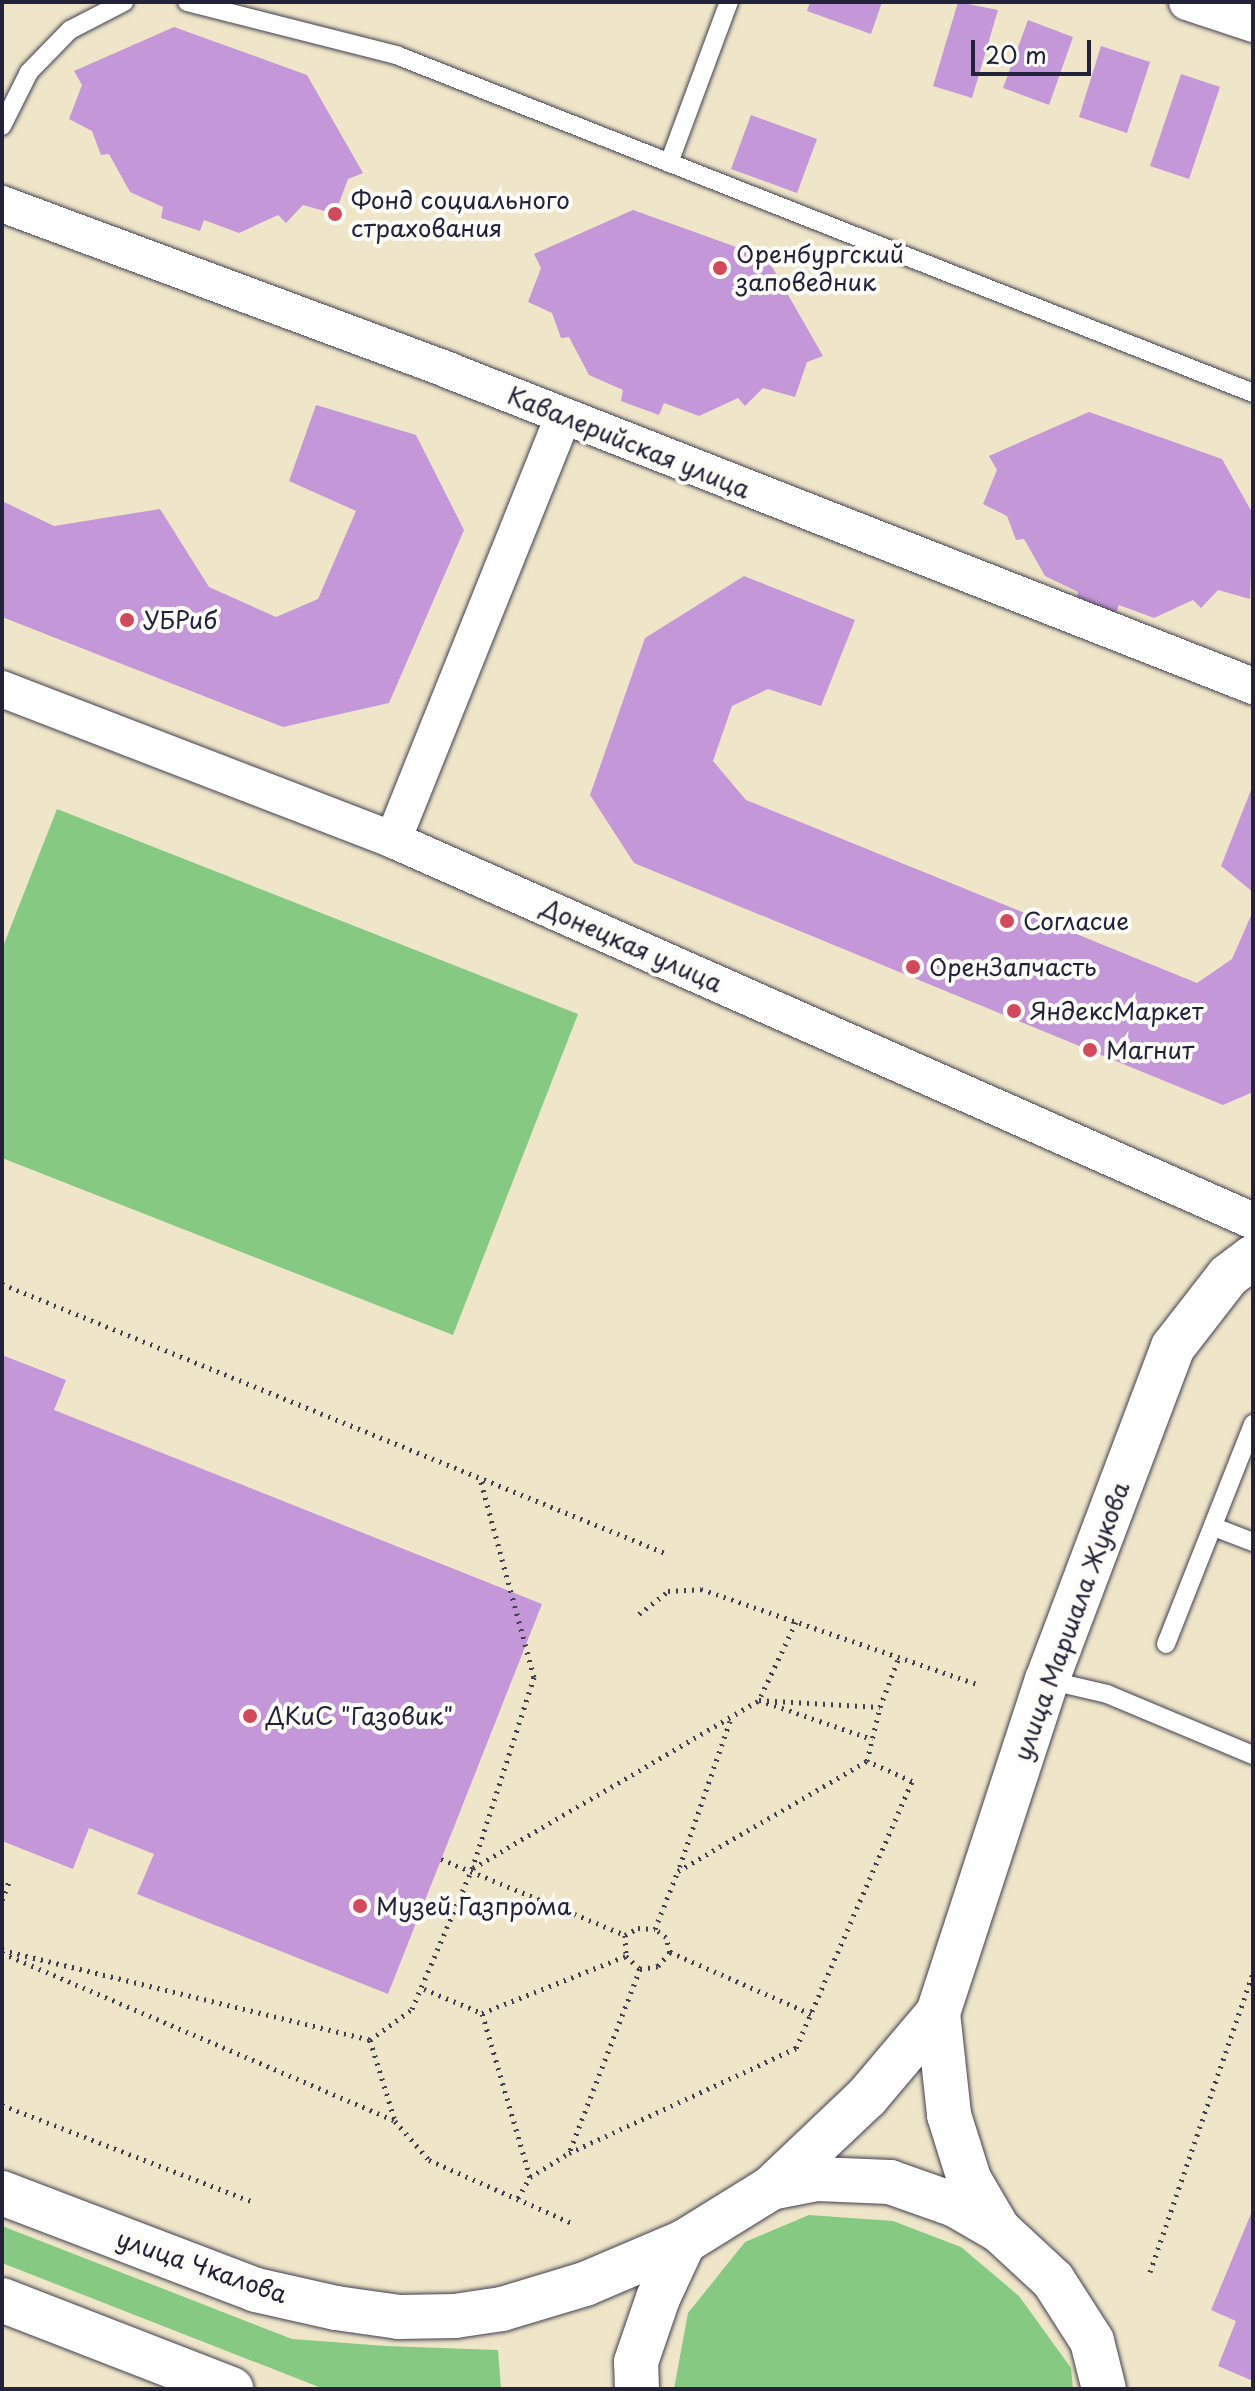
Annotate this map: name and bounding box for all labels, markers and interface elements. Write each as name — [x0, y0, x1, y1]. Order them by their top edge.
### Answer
scale bar — [975, 24, 1095, 74]
text: 20 m — [985, 36, 1047, 72]
place label: Фонд социального страхования — [351, 186, 569, 242]
marker: Фонд социального страхования — [326, 205, 344, 223]
place label: Оренбургский заповедник — [736, 240, 904, 296]
marker: Оренбургский заповедник — [711, 259, 729, 277]
street label: Кавалерийская улица — [503, 380, 755, 504]
place label: УБРиб — [143, 606, 217, 634]
marker: УБРиб — [118, 611, 136, 629]
street label: Донецкая улица — [537, 892, 727, 998]
place label: Согласие — [1023, 907, 1129, 935]
marker: Согласие — [998, 912, 1016, 930]
place label: ОренЗапчасть — [929, 953, 1096, 981]
marker: ОренЗапчасть — [904, 958, 922, 976]
place label: ЯндексМаркет — [1030, 997, 1203, 1025]
marker: ЯндексМаркет — [1005, 1002, 1023, 1020]
place label: Магнит — [1106, 1036, 1194, 1064]
marker: Магнит — [1081, 1041, 1099, 1059]
street label: улица Маршала Жукова — [1007, 1477, 1135, 1765]
place label: ДКиC "Газовик" — [266, 1702, 454, 1730]
marker: ДКиC "Газовик" — [241, 1707, 259, 1725]
place label: Музей Газпрома — [376, 1892, 573, 1920]
marker: Музей Газпрома — [351, 1897, 369, 1915]
street label: улица Чкалова — [112, 2223, 292, 2309]

